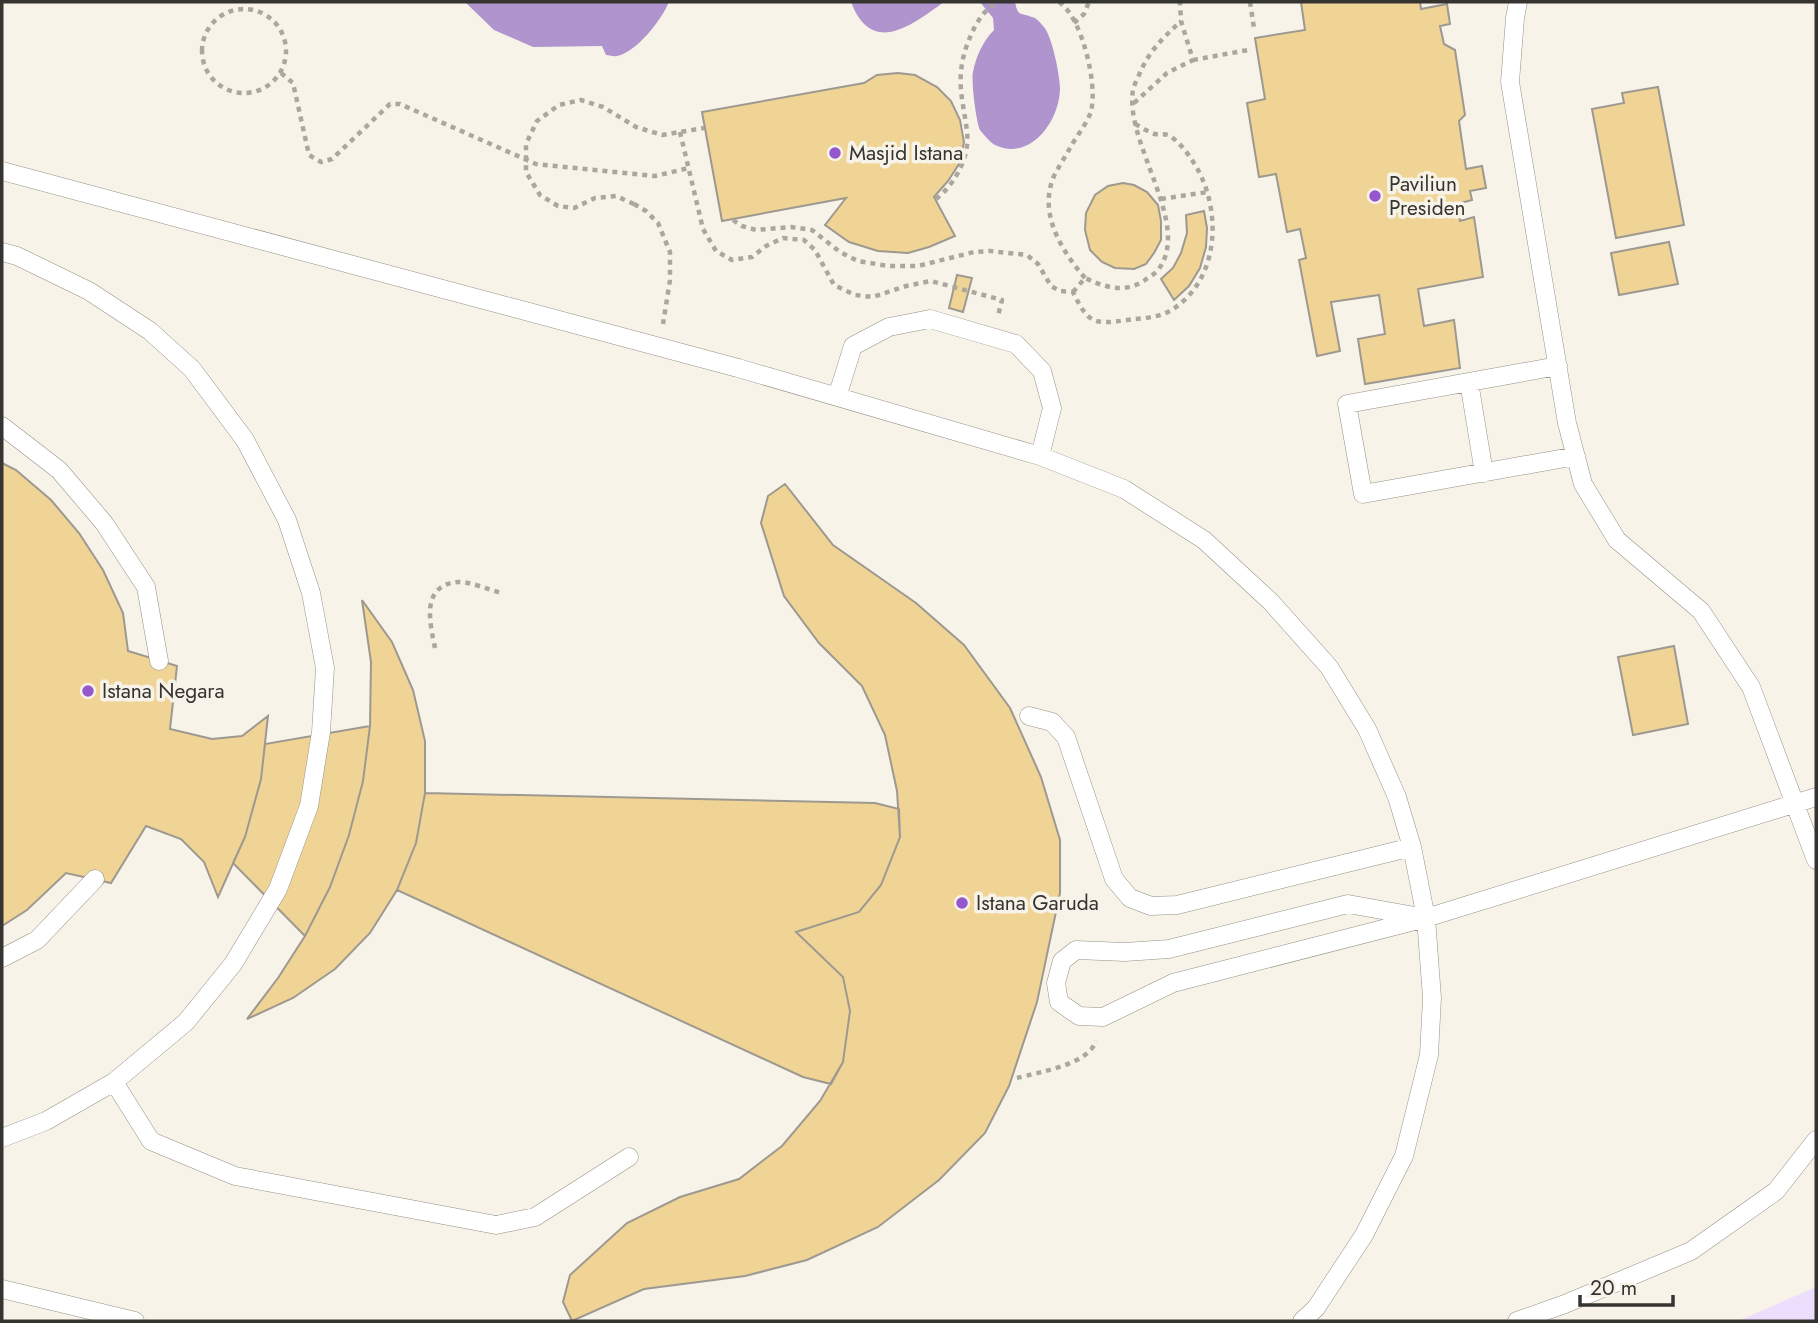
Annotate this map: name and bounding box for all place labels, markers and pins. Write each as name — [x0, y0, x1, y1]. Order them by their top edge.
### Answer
place label: Masjid Istana — [849, 138, 963, 168]
marker: Masjid Istana — [827, 145, 843, 161]
place label: Paviliun Presiden — [1389, 169, 1466, 223]
marker: Paviliun Presiden — [1367, 188, 1383, 204]
place label: Istana Negara — [102, 676, 225, 706]
marker: Istana Negara — [80, 683, 96, 699]
place label: Istana Garuda — [976, 888, 1099, 918]
marker: Istana Garuda — [954, 895, 970, 911]

